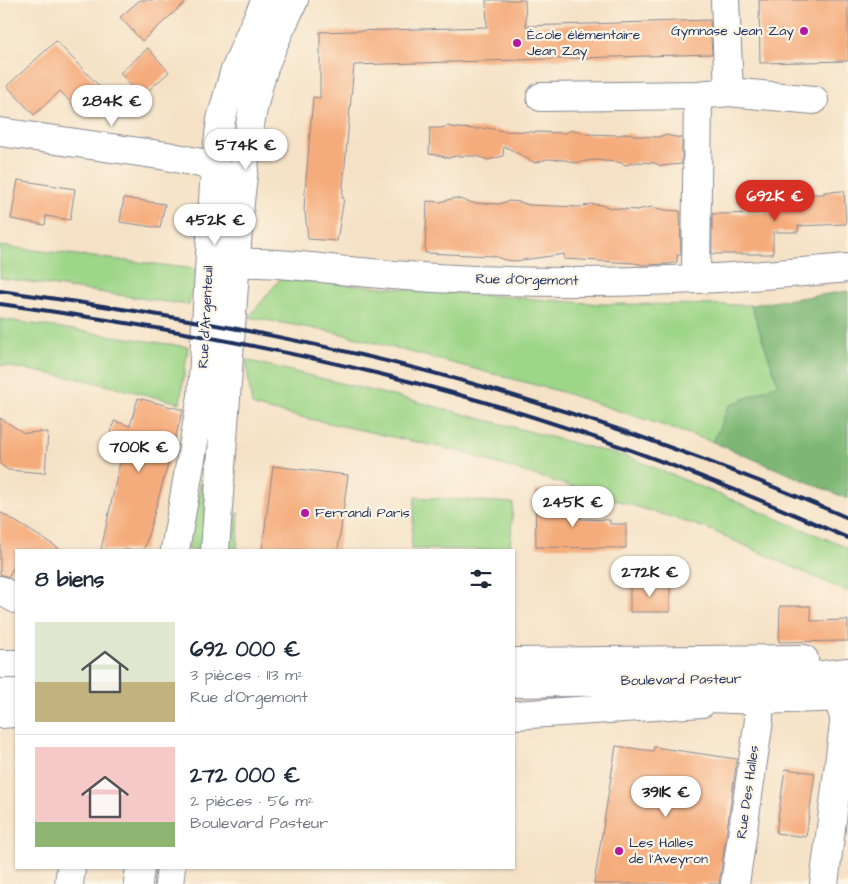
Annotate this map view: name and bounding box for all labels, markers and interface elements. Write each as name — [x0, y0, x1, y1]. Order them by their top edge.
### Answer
place label: Gymnase Jean Zay — [671, 21, 794, 41]
place label: École élémentaire Jean Zay — [527, 25, 641, 61]
marker: Gymnase Jean Zay — [798, 25, 810, 37]
marker: École élémentaire Jean Zay — [511, 37, 523, 49]
pin: 284K € — [71, 84, 153, 127]
text: 284K € — [82, 90, 142, 112]
pin: 574K € — [205, 128, 287, 171]
text: 574K € — [216, 134, 276, 156]
pin: 692K € — [734, 180, 816, 222]
text: 692K € — [746, 185, 804, 207]
pin: 452K € — [174, 204, 256, 246]
text: 452K € — [185, 209, 245, 231]
street label: Rue d'Argenteuil — [193, 265, 219, 369]
street label: Rue d'Orgemont — [475, 269, 579, 291]
pin: 700K € — [98, 430, 180, 473]
text: 700K € — [110, 436, 168, 458]
pin: 245K € — [532, 486, 614, 528]
text: 245K € — [543, 491, 603, 513]
place label: Ferrandi Paris — [315, 503, 410, 523]
marker: Ferrandi Paris — [299, 507, 311, 519]
pin: 272K € — [609, 556, 691, 598]
text: 272K € — [622, 561, 678, 583]
text: 8 biens — [35, 565, 104, 594]
icon: filters — [467, 565, 495, 593]
text: 692 000 € — [190, 635, 300, 664]
icon: home — [75, 642, 135, 702]
text: 3 pièces · 113 m² — [190, 664, 304, 686]
street label: Boulevard Pasteur — [620, 669, 742, 691]
text: Rue d'Orgemont — [190, 686, 308, 708]
street label: Rue Des Halles — [732, 744, 764, 840]
text: 272 000 € — [190, 761, 300, 790]
icon: home — [75, 767, 135, 827]
pin: 391K € — [625, 776, 707, 818]
text: 391K € — [642, 781, 690, 803]
text: 2 pièces · 56 m² — [190, 790, 314, 812]
text: Boulevard Pasteur — [190, 812, 328, 834]
place label: Les Halles de l'Aveyron — [629, 833, 708, 869]
marker: Les Halles de l'Aveyron — [613, 845, 625, 857]

